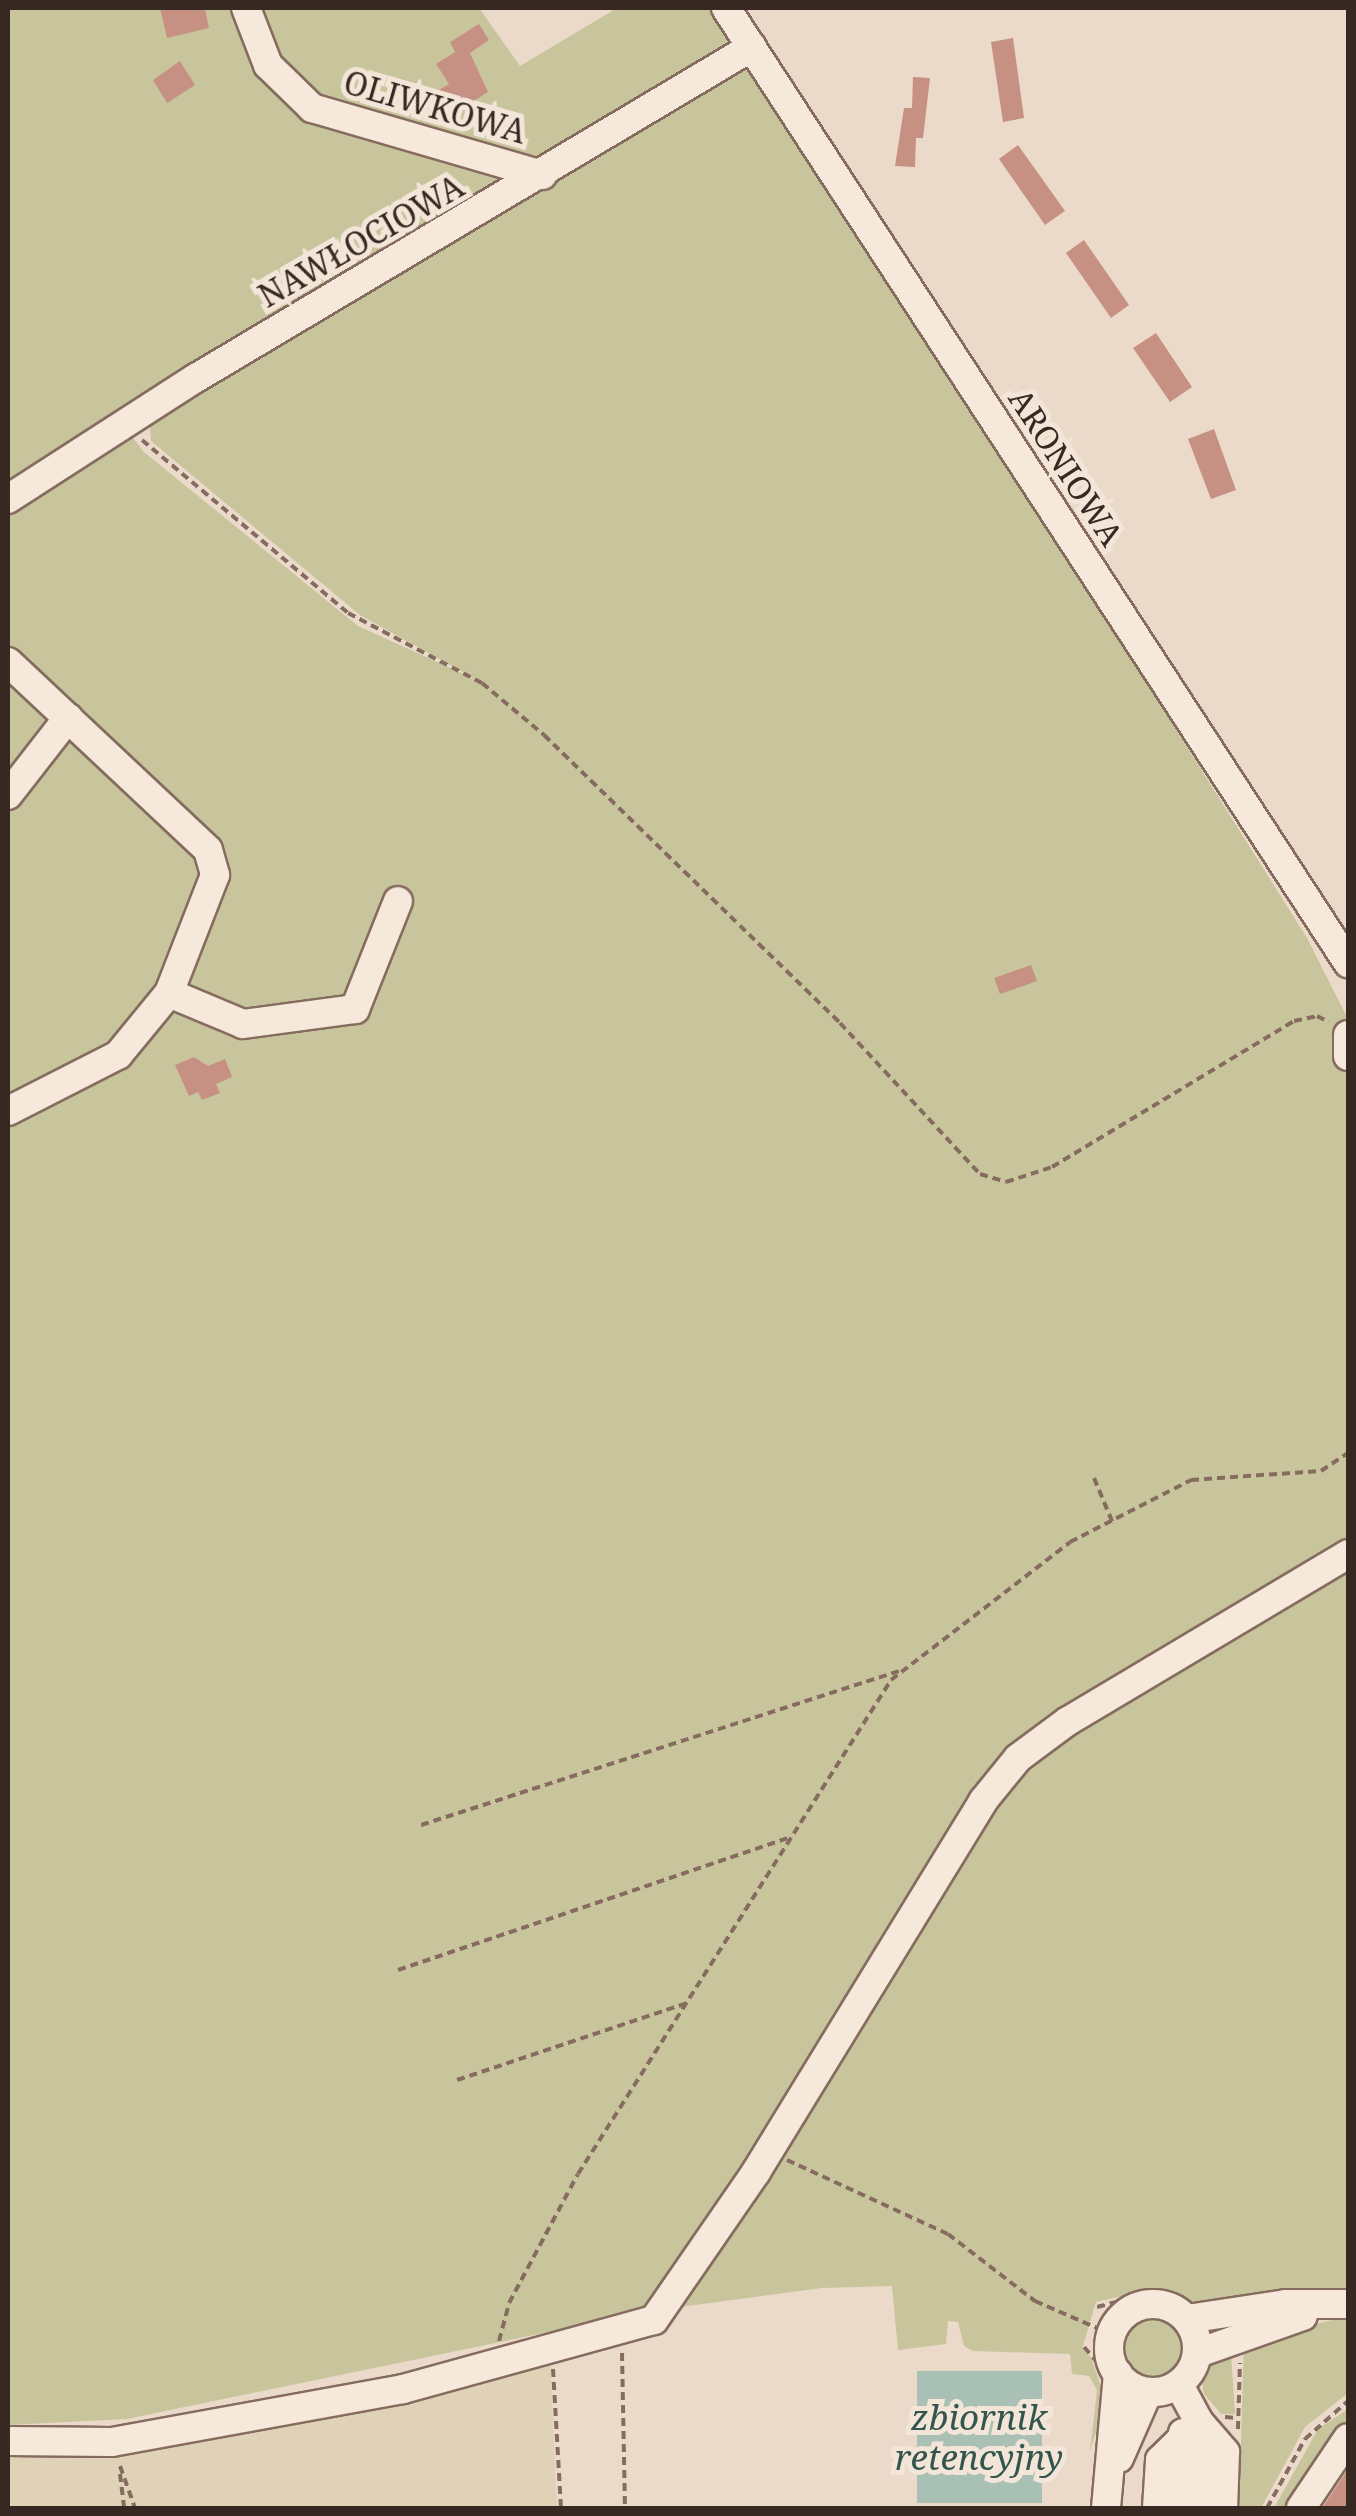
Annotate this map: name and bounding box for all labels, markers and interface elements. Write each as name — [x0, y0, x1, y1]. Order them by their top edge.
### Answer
street label: OLIWKOWA — [340, 63, 530, 151]
street label: NAWŁOCIOWA — [252, 167, 470, 315]
street label: ARONIOWA — [1001, 381, 1131, 553]
water label: zbiornik retencyjny — [895, 2396, 1063, 2478]

